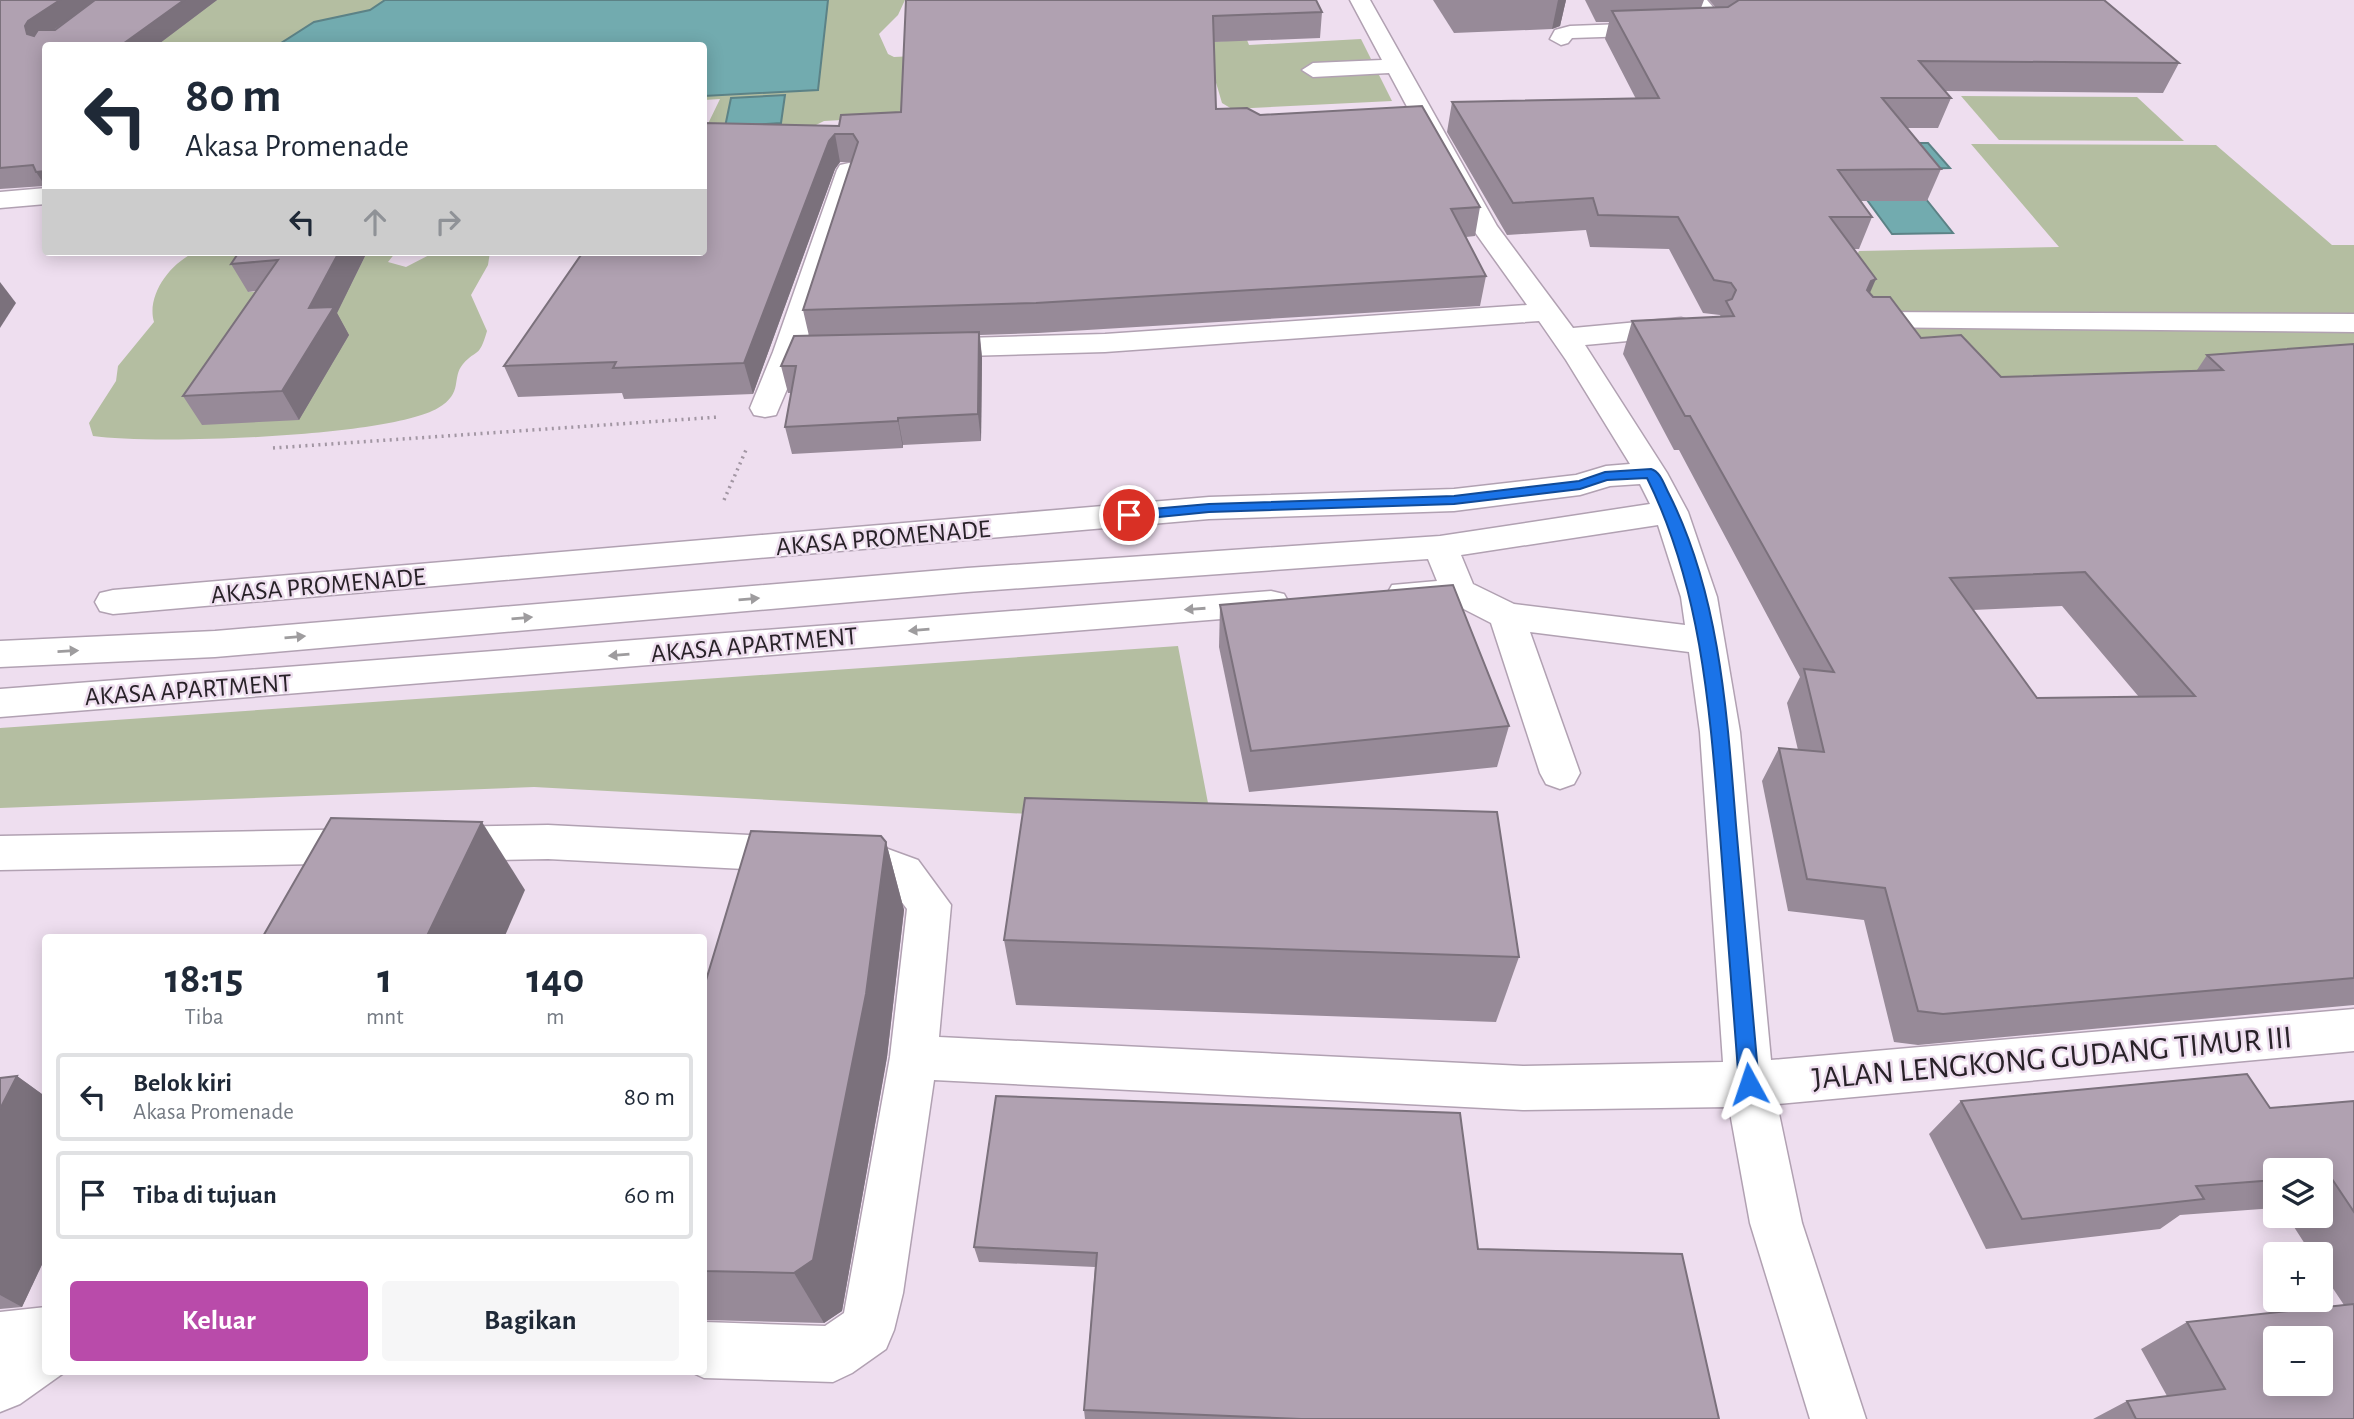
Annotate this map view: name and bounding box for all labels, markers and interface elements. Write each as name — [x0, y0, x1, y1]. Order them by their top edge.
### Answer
icon: left — [70, 70, 161, 161]
text: 80 m — [185, 72, 282, 121]
text: Akasa Promenade — [185, 130, 409, 162]
icon: left — [283, 203, 321, 241]
icon: ahead — [356, 203, 394, 241]
icon: right — [429, 203, 467, 241]
pin — [1099, 485, 1159, 545]
icon: arrive — [1110, 496, 1148, 534]
street label: AKASA PROMENADE — [775, 516, 991, 560]
street label: AKASA PROMENADE — [210, 564, 426, 608]
one-way arrow — [738, 593, 760, 604]
one-way arrow — [1184, 604, 1206, 615]
one-way arrow — [511, 612, 533, 623]
street label: AKASA APARTMENT — [650, 623, 859, 667]
one-way arrow — [908, 625, 930, 636]
one-way arrow — [284, 631, 306, 642]
one-way arrow — [57, 646, 79, 657]
one-way arrow — [608, 650, 630, 661]
street label: AKASA APARTMENT — [84, 670, 293, 710]
text: 18:15 — [165, 958, 243, 1000]
text: 1 — [377, 958, 392, 1000]
text: 140 — [526, 958, 584, 1000]
text: Tiba — [184, 1006, 224, 1029]
text: mnt — [366, 1006, 403, 1029]
text: m — [546, 1006, 564, 1029]
street label: JALAN LENGKONG GUDANG TIMUR III — [1811, 1021, 2293, 1095]
position arrow — [1712, 1047, 1786, 1121]
text: Belok kiri — [133, 1070, 232, 1096]
icon: left — [74, 1078, 112, 1116]
text: 80 m — [624, 1084, 675, 1110]
text: Akasa Promenade — [133, 1101, 294, 1124]
map controls — [2263, 1158, 2333, 1396]
button: layers — [2263, 1158, 2333, 1228]
icon: arrive — [74, 1176, 112, 1214]
text: Tiba di tujuan — [133, 1182, 277, 1208]
text: 60 m — [624, 1182, 675, 1208]
button: + — [2263, 1242, 2333, 1312]
button: Keluar — [70, 1281, 368, 1361]
button: Bagikan — [382, 1281, 679, 1361]
button: − — [2263, 1326, 2333, 1396]

